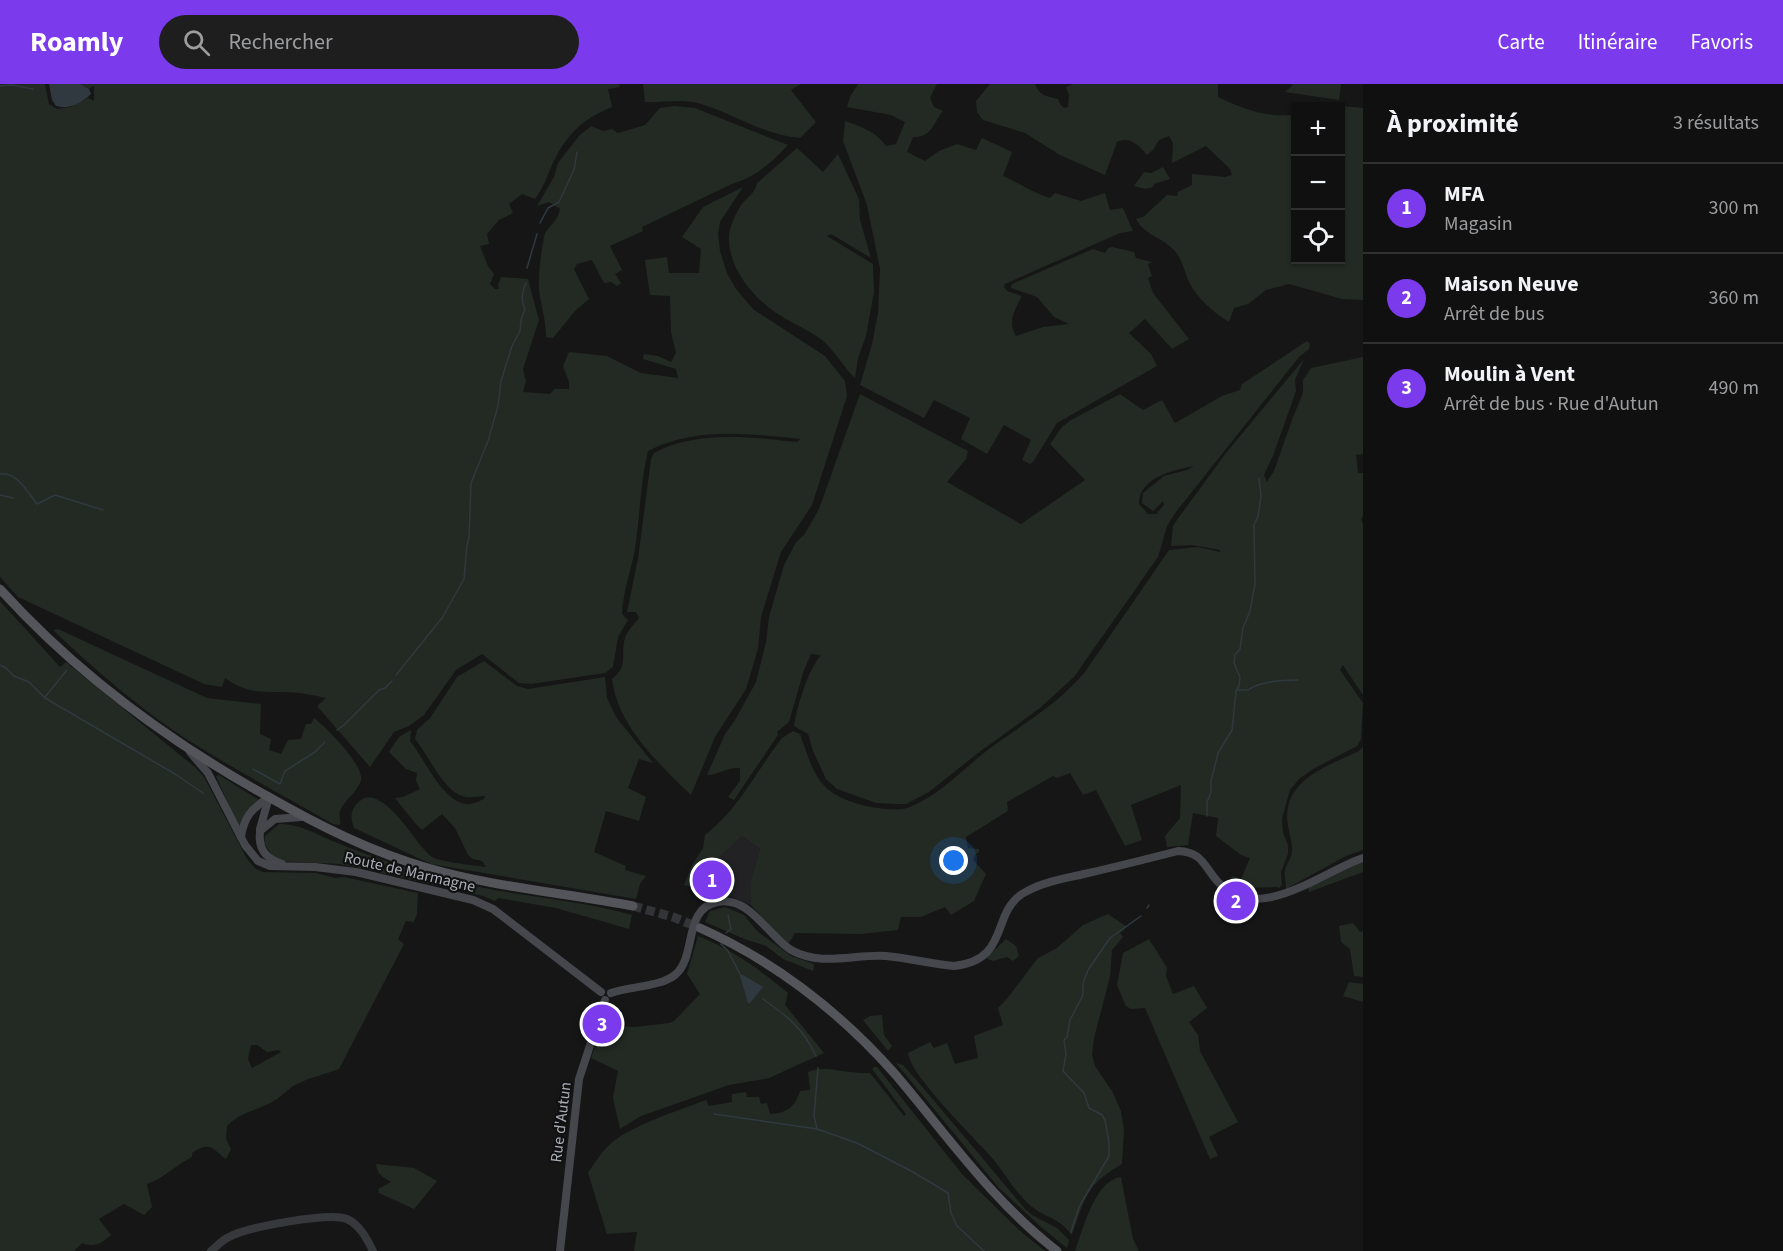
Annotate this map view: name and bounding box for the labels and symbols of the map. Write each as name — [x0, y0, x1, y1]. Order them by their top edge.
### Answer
street label: Route de Marmagne — [342, 846, 478, 898]
your location — [939, 846, 968, 875]
pin: 1 — [692, 858, 732, 902]
pin: 2 — [1216, 878, 1256, 924]
pin: 3 — [582, 1002, 622, 1046]
street label: Rue d'Autun — [545, 1081, 577, 1164]

